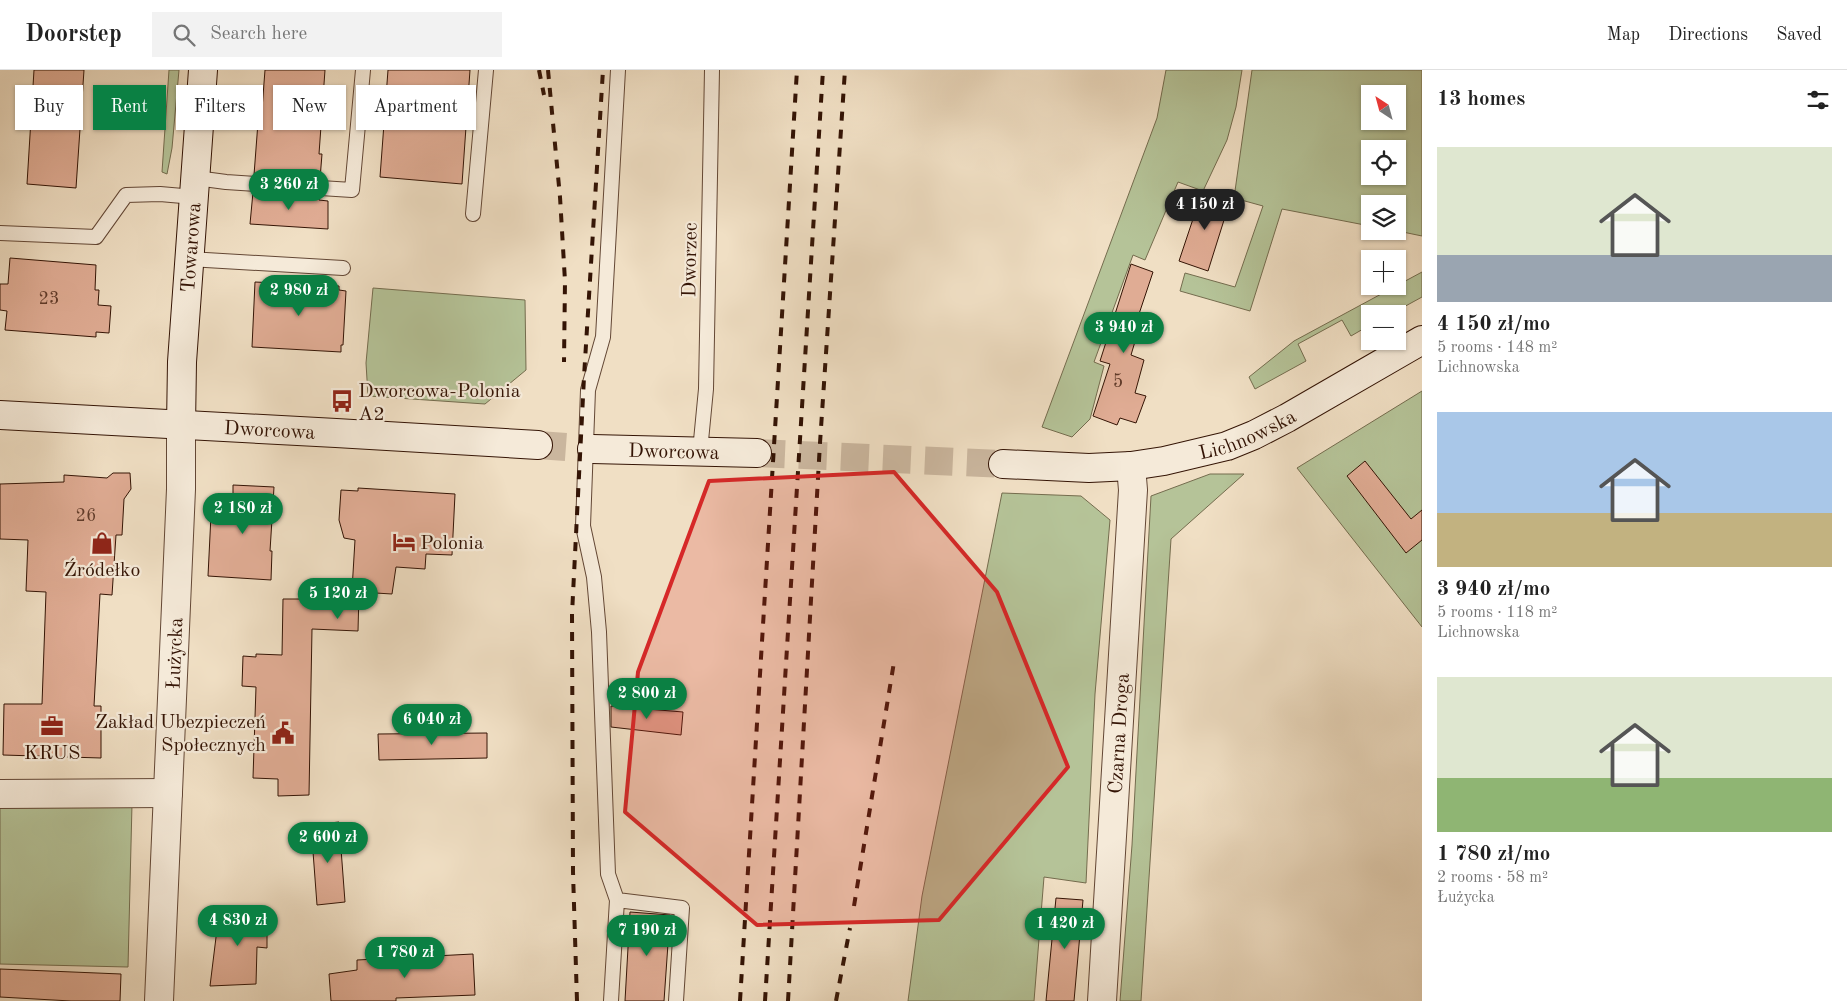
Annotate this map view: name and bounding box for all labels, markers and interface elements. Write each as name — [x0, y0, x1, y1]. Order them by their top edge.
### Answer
search box — [152, 12, 502, 57]
icon: search — [170, 21, 198, 49]
text: Doorstep — [25, 23, 122, 47]
text: Search here — [210, 25, 307, 44]
text: Map — [1607, 26, 1640, 44]
text: Directions — [1668, 26, 1748, 44]
text: Saved — [1776, 26, 1822, 44]
chip: Buy — [15, 85, 83, 130]
chip: Rent — [93, 85, 166, 130]
chip: Filters — [176, 85, 263, 130]
chip: New — [273, 85, 346, 130]
chip: Apartment — [356, 85, 476, 130]
north arrow — [1361, 85, 1406, 130]
map controls — [1361, 85, 1406, 350]
icon: filters — [1804, 86, 1832, 114]
text: 13 homes — [1437, 89, 1525, 110]
button: locate — [1361, 140, 1406, 185]
pin: 3 260 zł — [237, 168, 341, 211]
text: 3 260 zł — [260, 177, 318, 193]
icon: home — [1590, 180, 1680, 270]
pin: 4 150 zł — [1153, 189, 1257, 231]
button: layers — [1361, 195, 1406, 240]
text: 4 150 zł — [1176, 197, 1234, 213]
street label: Towarowa — [179, 202, 205, 293]
street label: Dworzec — [680, 222, 702, 298]
button: + — [1361, 250, 1406, 295]
pin: 2 980 zł — [247, 274, 351, 317]
text: 2 980 zł — [270, 283, 328, 299]
house number: 23 — [39, 290, 59, 308]
button: − — [1361, 305, 1406, 350]
pin: 3 940 zł — [1072, 312, 1176, 354]
text: 4 150 zł/mo — [1437, 314, 1550, 335]
text: 3 940 zł — [1095, 320, 1153, 336]
text: 5 rooms · 148 m² — [1437, 340, 1557, 356]
text: Lichnowska — [1437, 360, 1520, 376]
house number: 5 — [1113, 373, 1123, 391]
place label: Dworcowa-Polonia A2 — [358, 382, 521, 425]
bus stop icon: Dworcowa-Polonia A2 — [329, 388, 355, 414]
street label: Lichnowska — [1197, 407, 1300, 464]
street label: Dworcowa — [223, 419, 316, 444]
street label: Dworcowa — [628, 442, 720, 464]
icon: home — [1590, 445, 1680, 535]
pin: 2 180 zł — [191, 492, 295, 535]
text: 2 180 zł — [214, 501, 272, 517]
house number: 26 — [76, 507, 96, 525]
hotel icon: Polonia — [391, 529, 417, 555]
shop icon: Źródełko — [89, 530, 115, 556]
place label: Polonia — [420, 534, 484, 554]
place label: Źródełko — [64, 558, 140, 581]
pin: 5 120 zł — [286, 578, 390, 620]
text: 3 940 zł/mo — [1437, 579, 1550, 600]
text: 5 120 zł — [309, 586, 367, 602]
text: 5 rooms · 118 m² — [1437, 605, 1557, 621]
street label: Łużycka — [164, 617, 187, 690]
text: Lichnowska — [1437, 625, 1520, 641]
street label: Czarna Droga — [1107, 672, 1134, 795]
pin: 2 800 zł — [595, 678, 699, 720]
text: 2 800 zł — [618, 686, 676, 702]
pin: 6 040 zł — [380, 704, 484, 746]
icon: home — [1590, 710, 1680, 800]
text: 6 040 zł — [403, 712, 461, 728]
office icon: KRUS — [39, 713, 65, 739]
place label: Zakład Ubezpieczeń Społecznych — [95, 713, 266, 756]
public building icon: Zakład Ubezpieczeń Społecznych — [270, 720, 296, 746]
place label: KRUS — [24, 744, 80, 764]
pin: 2 600 zł — [276, 822, 380, 864]
text: 2 600 zł — [299, 830, 357, 846]
text: 1 780 zł/mo — [1437, 844, 1550, 865]
text: 2 rooms · 58 m² — [1437, 870, 1548, 886]
text: Łużycka — [1437, 890, 1495, 906]
pin: 4 830 zł — [186, 904, 290, 947]
pin: 1 420 zł — [1013, 908, 1117, 950]
text: 4 830 zł — [209, 913, 267, 929]
pin: 7 190 zł — [595, 914, 699, 957]
text: 1 420 zł — [1036, 916, 1094, 932]
text: 7 190 zł — [618, 923, 676, 939]
pin: 1 780 zł — [353, 936, 457, 979]
text: 1 780 zł — [376, 945, 434, 961]

